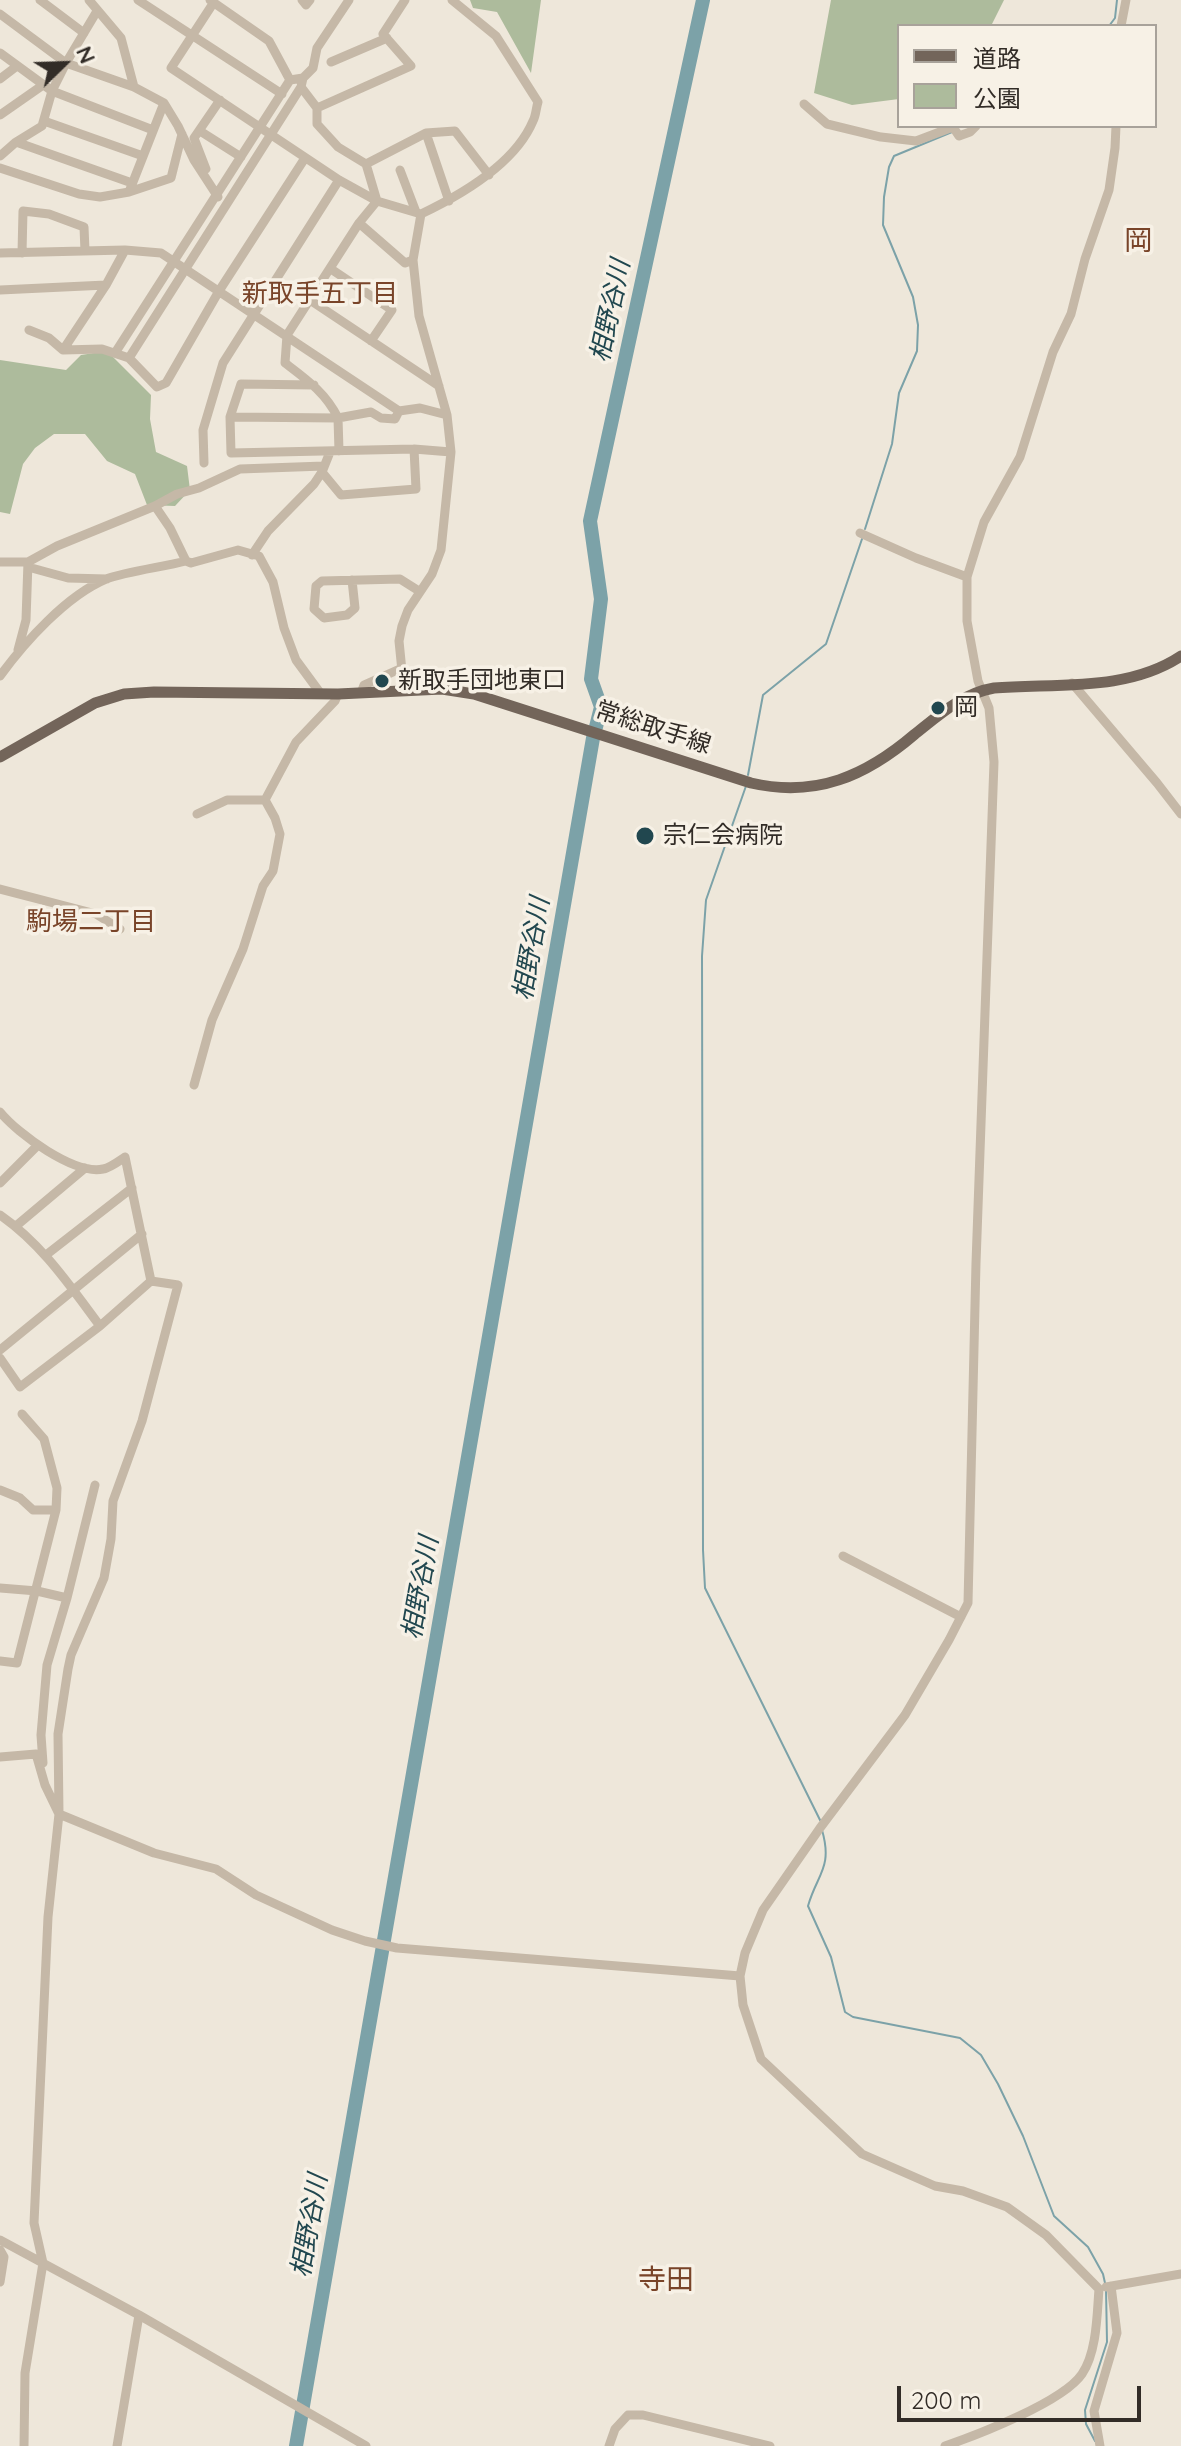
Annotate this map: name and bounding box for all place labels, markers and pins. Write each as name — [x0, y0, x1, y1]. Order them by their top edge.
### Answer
place label: 新取手団地東口 — [398, 667, 566, 695]
marker: 新取手団地東口 — [373, 672, 391, 690]
place label: 岡 — [954, 694, 978, 722]
marker: 岡 — [929, 699, 947, 717]
place label: 宗仁会病院 — [663, 822, 783, 850]
marker: 宗仁会病院 — [634, 825, 656, 847]

